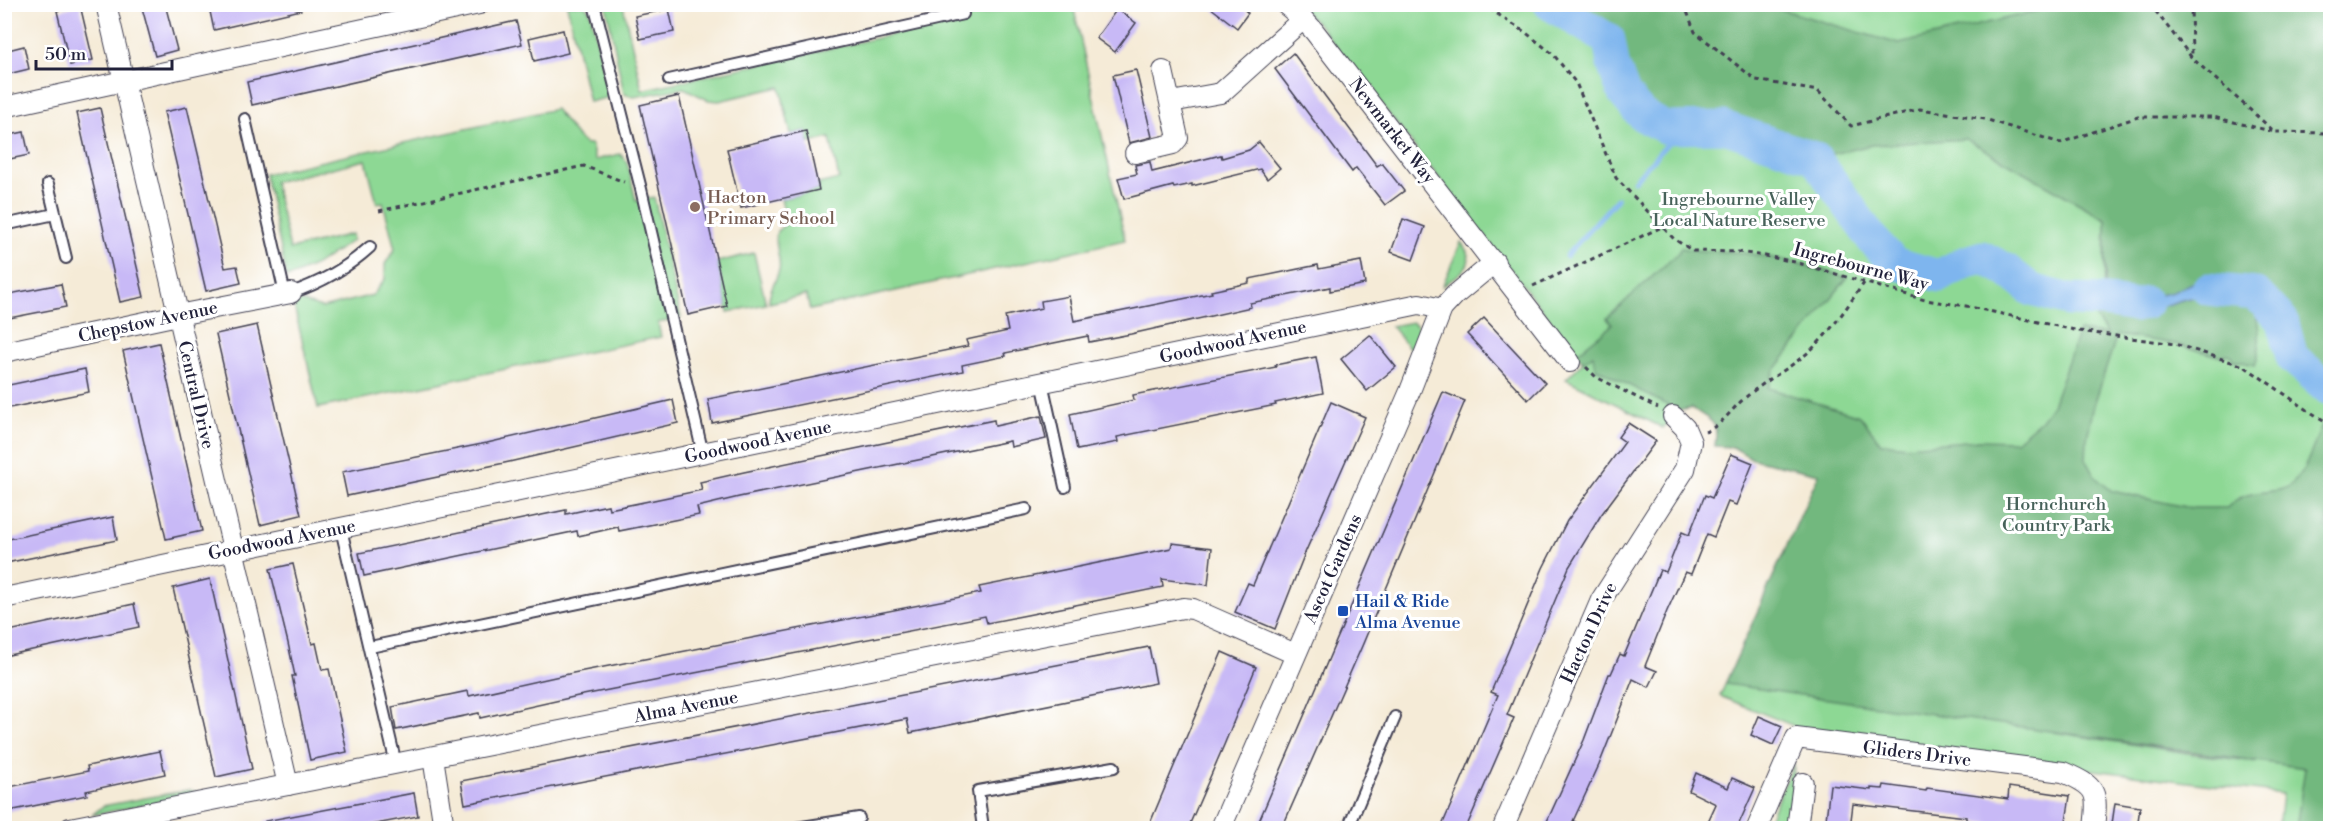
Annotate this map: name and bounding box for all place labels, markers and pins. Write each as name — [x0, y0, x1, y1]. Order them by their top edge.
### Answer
place label: Hacton Primary School — [707, 186, 835, 230]
marker: Hacton Primary School — [688, 200, 702, 214]
place label: Hail & Ride Alma Avenue — [1354, 590, 1461, 634]
marker: Hail & Ride Alma Avenue — [1336, 604, 1350, 618]

